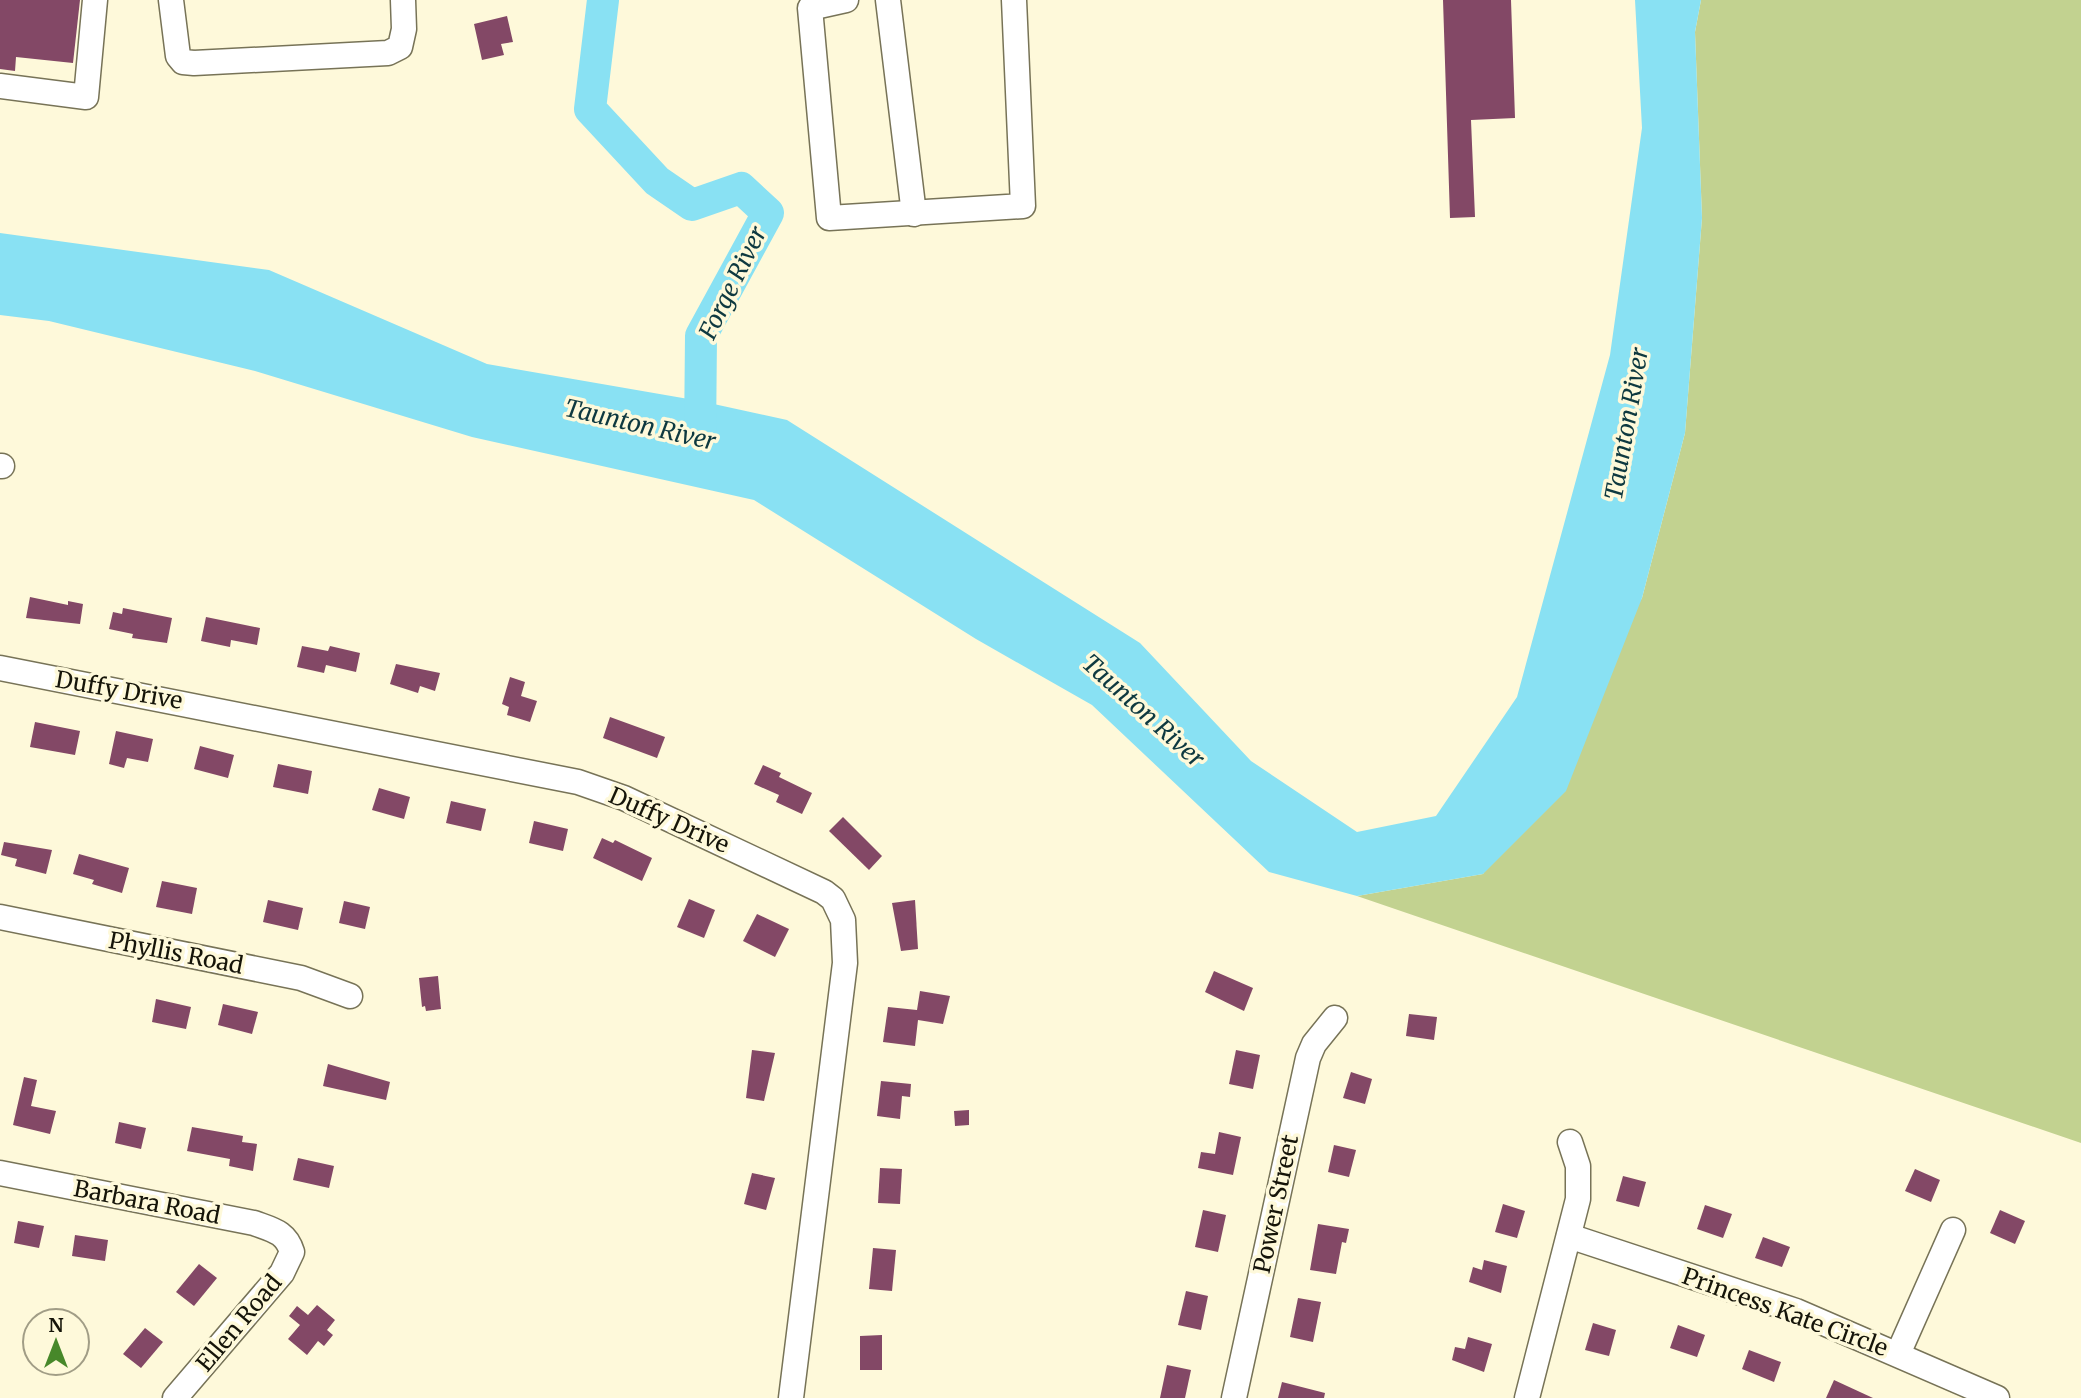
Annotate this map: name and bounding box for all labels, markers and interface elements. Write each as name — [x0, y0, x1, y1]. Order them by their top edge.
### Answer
water label: Forge River — [691, 220, 774, 345]
water label: Taunton River — [1598, 344, 1655, 502]
water label: Taunton River — [562, 392, 720, 457]
water label: Taunton River — [1076, 648, 1212, 775]
street label: Duffy Drive — [53, 664, 185, 715]
street label: Duffy Drive — [605, 780, 734, 859]
street label: Phyllis Road — [106, 925, 246, 980]
street label: Power Street — [1247, 1132, 1304, 1276]
street label: Barbara Road — [71, 1173, 223, 1230]
street label: Princess Kate Circle — [1678, 1261, 1892, 1362]
street label: Ellen Road — [190, 1268, 288, 1377]
north arrow — [21, 1307, 91, 1377]
text: N — [48, 1313, 64, 1337]

